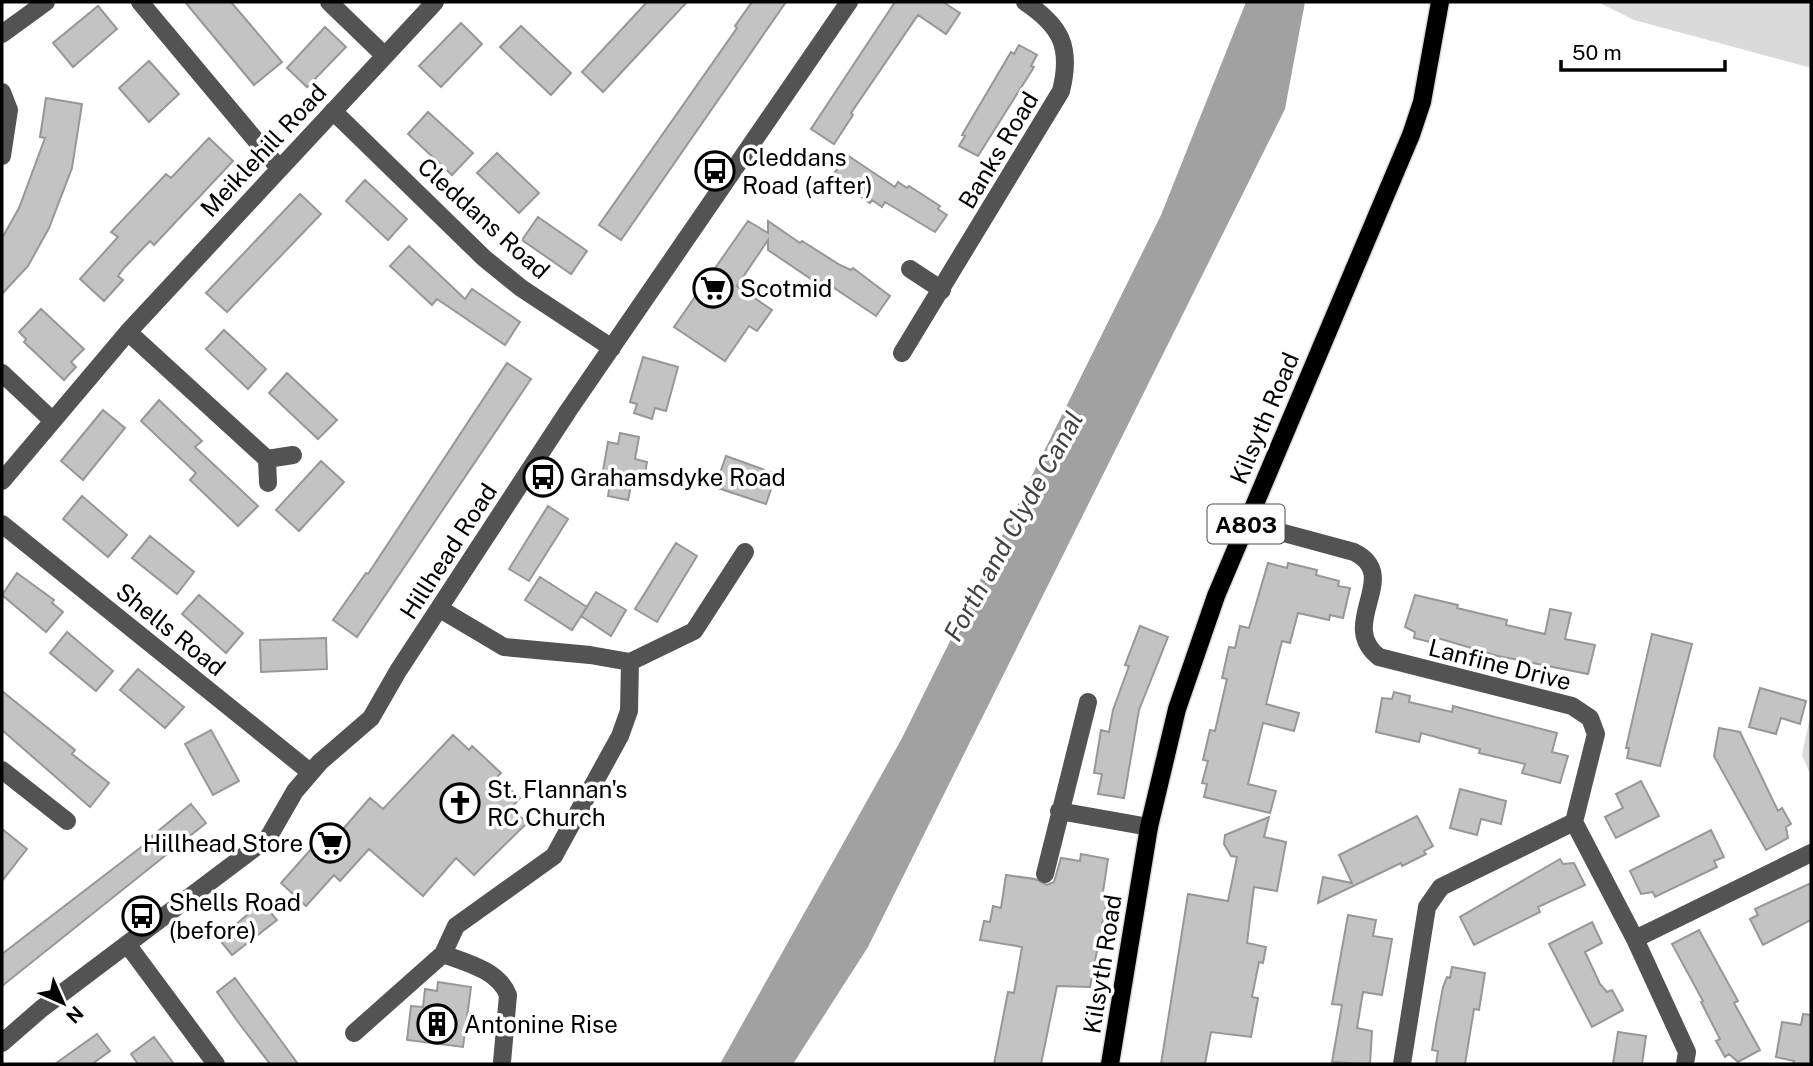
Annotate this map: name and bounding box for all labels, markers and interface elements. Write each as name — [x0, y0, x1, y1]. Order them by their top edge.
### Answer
scale bar — [1561, 28, 1726, 72]
text: 50 m — [1572, 40, 1622, 65]
street label: Meiklehill Road — [194, 78, 332, 222]
street label: Banks Road — [952, 87, 1044, 213]
place label: Cleddans Road (after) — [742, 143, 873, 199]
bus stop icon: Cleddans Road (after) — [694, 150, 736, 192]
street label: Cleddans Road — [413, 152, 555, 284]
supermarket icon: Scotmid — [692, 267, 734, 309]
place label: Scotmid — [740, 274, 832, 302]
street label: Kilsyth Road — [1224, 348, 1304, 488]
water label: Forth and Clyde Canal — [937, 406, 1089, 646]
bus stop icon: Grahamsdyke Road — [522, 456, 564, 498]
place label: Grahamsdyke Road — [570, 463, 786, 491]
street label: Hillhead Road — [394, 478, 502, 624]
road number: A803 — [1208, 504, 1284, 544]
street label: Shells Road — [111, 577, 231, 681]
street label: Lanfine Drive — [1426, 633, 1574, 695]
place label: St. Flannan's RC Church — [487, 775, 627, 831]
church icon: St. Flannan's RC Church — [439, 782, 481, 824]
supermarket icon: Hillhead Store — [309, 822, 351, 864]
place label: Hillhead Store — [143, 829, 303, 857]
place label: Shells Road (before) — [169, 888, 301, 944]
street label: Kilsyth Road — [1077, 893, 1127, 1035]
bus stop icon: Shells Road (before) — [121, 895, 163, 937]
north arrow — [28, 968, 98, 1038]
text: N — [62, 1002, 88, 1028]
building icon: Antonine Rise — [416, 1003, 458, 1045]
place label: Antonine Rise — [464, 1010, 618, 1038]

